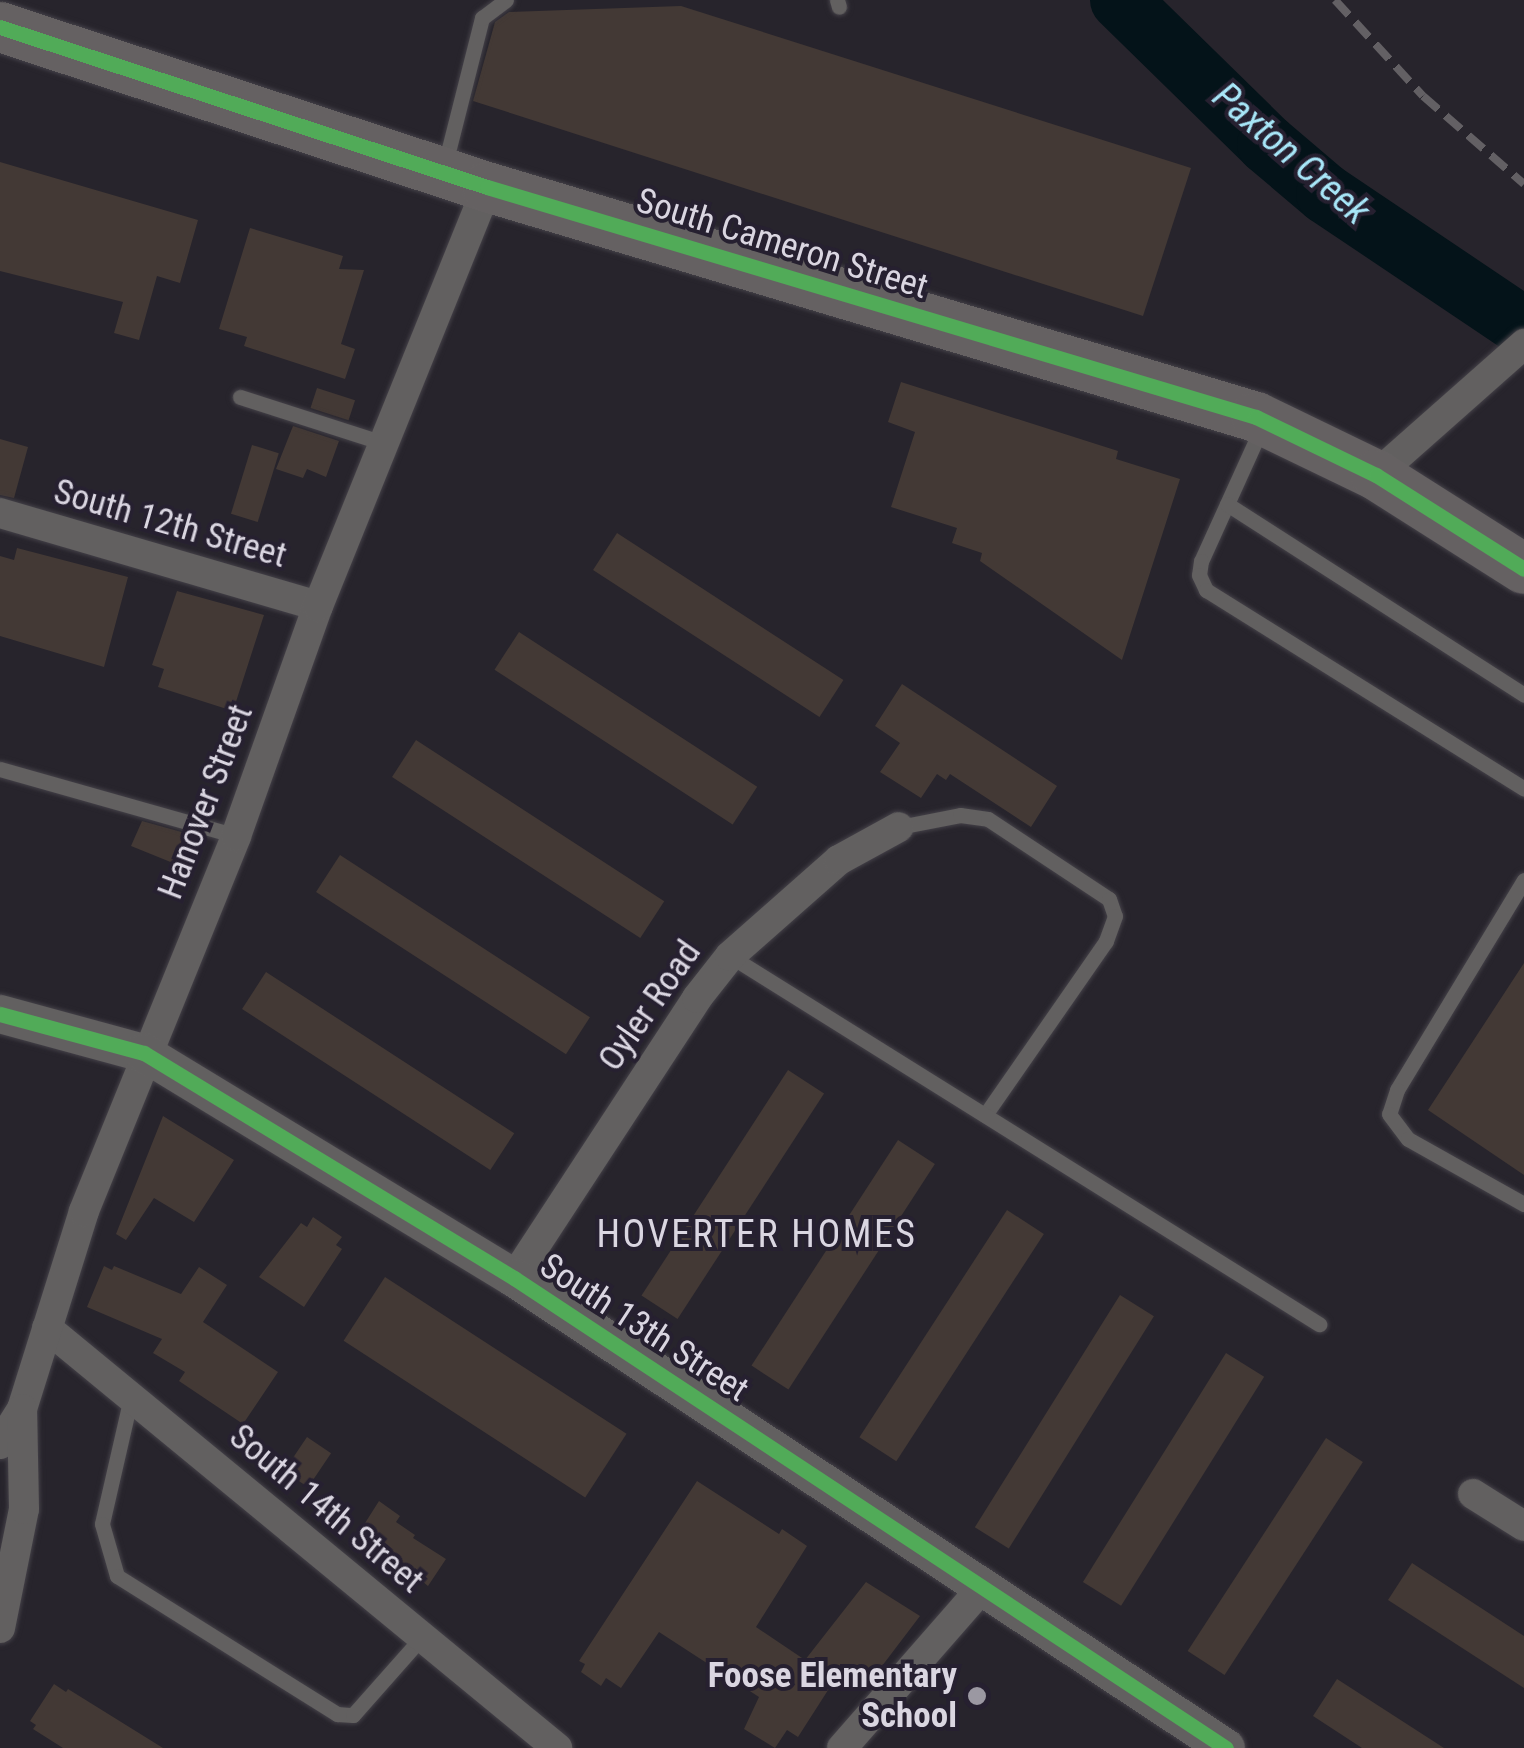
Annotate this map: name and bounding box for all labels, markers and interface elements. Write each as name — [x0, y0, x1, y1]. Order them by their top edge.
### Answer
water label: Paxton Creek — [1203, 74, 1379, 234]
street label: South Cameron Street — [631, 180, 933, 308]
street label: South 12th Street — [49, 471, 291, 577]
street label: Hanover Street — [150, 699, 262, 905]
street label: Oyler Road — [590, 933, 710, 1079]
district label: HOVERTER HOMES — [596, 1212, 918, 1258]
street label: South 13th Street — [532, 1245, 756, 1411]
street label: South 14th Street — [221, 1416, 431, 1602]
place label: Foose Elementary School — [708, 1655, 957, 1737]
marker: Foose Elementary School — [966, 1685, 988, 1707]

